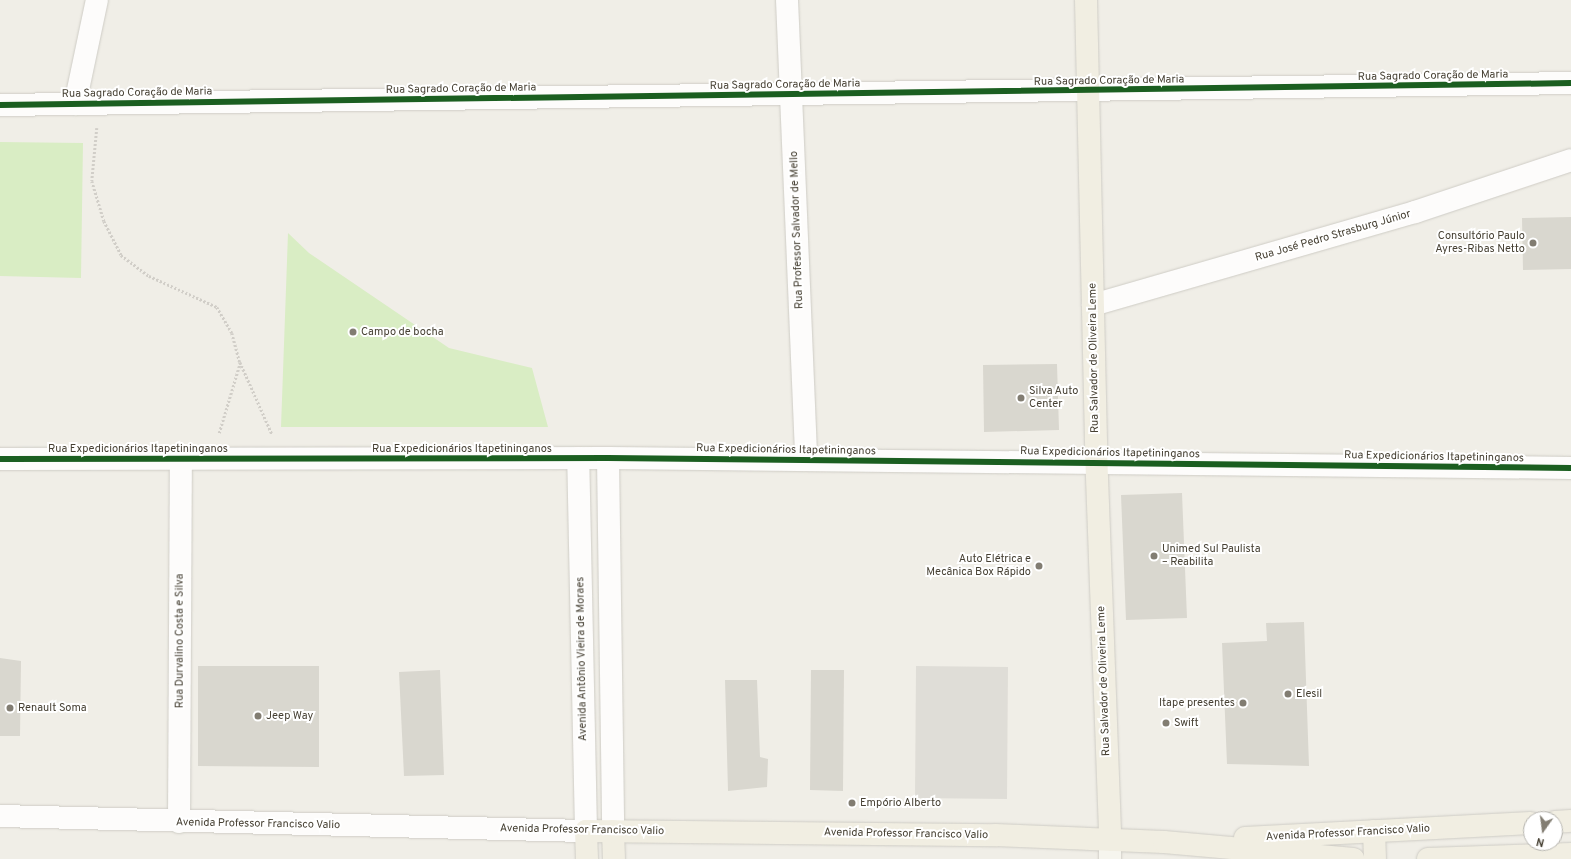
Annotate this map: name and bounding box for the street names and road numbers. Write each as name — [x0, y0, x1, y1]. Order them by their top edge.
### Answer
street label: Rua Sagrado Coração de Maria — [1358, 68, 1508, 84]
street label: Rua Sagrado Coração de Maria — [1034, 73, 1184, 89]
street label: Rua Sagrado Coração de Maria — [710, 77, 860, 93]
street label: Rua Sagrado Coração de Maria — [386, 81, 536, 97]
street label: Rua Sagrado Coração de Maria — [62, 85, 212, 101]
street label: Rua Professor Salvador de Mello — [788, 151, 806, 309]
street label: Rua José Pedro Strasburg Júnior — [1254, 207, 1412, 265]
street label: Rua Salvador de Oliveira Leme — [1086, 283, 1102, 433]
street label: Rua Expedicionários Itapetininganos — [48, 442, 228, 456]
street label: Rua Expedicionários Itapetininganos — [372, 442, 552, 456]
street label: Rua Expedicionários Itapetininganos — [696, 442, 876, 458]
street label: Rua Expedicionários Itapetininganos — [1020, 445, 1200, 461]
street label: Rua Expedicionários Itapetininganos — [1344, 449, 1524, 465]
street label: Rua Durvalino Costa e Silva — [173, 574, 187, 708]
street label: Avenida Antônio Vieira de Moraes — [574, 576, 590, 742]
street label: Rua Salvador de Oliveira Leme — [1095, 606, 1113, 756]
street label: Avenida Professor Francisco Valio — [176, 816, 340, 832]
street label: Avenida Professor Francisco Valio — [500, 822, 664, 838]
street label: Avenida Professor Francisco Valio — [1265, 822, 1431, 844]
street label: Avenida Professor Francisco Valio — [824, 826, 988, 842]

